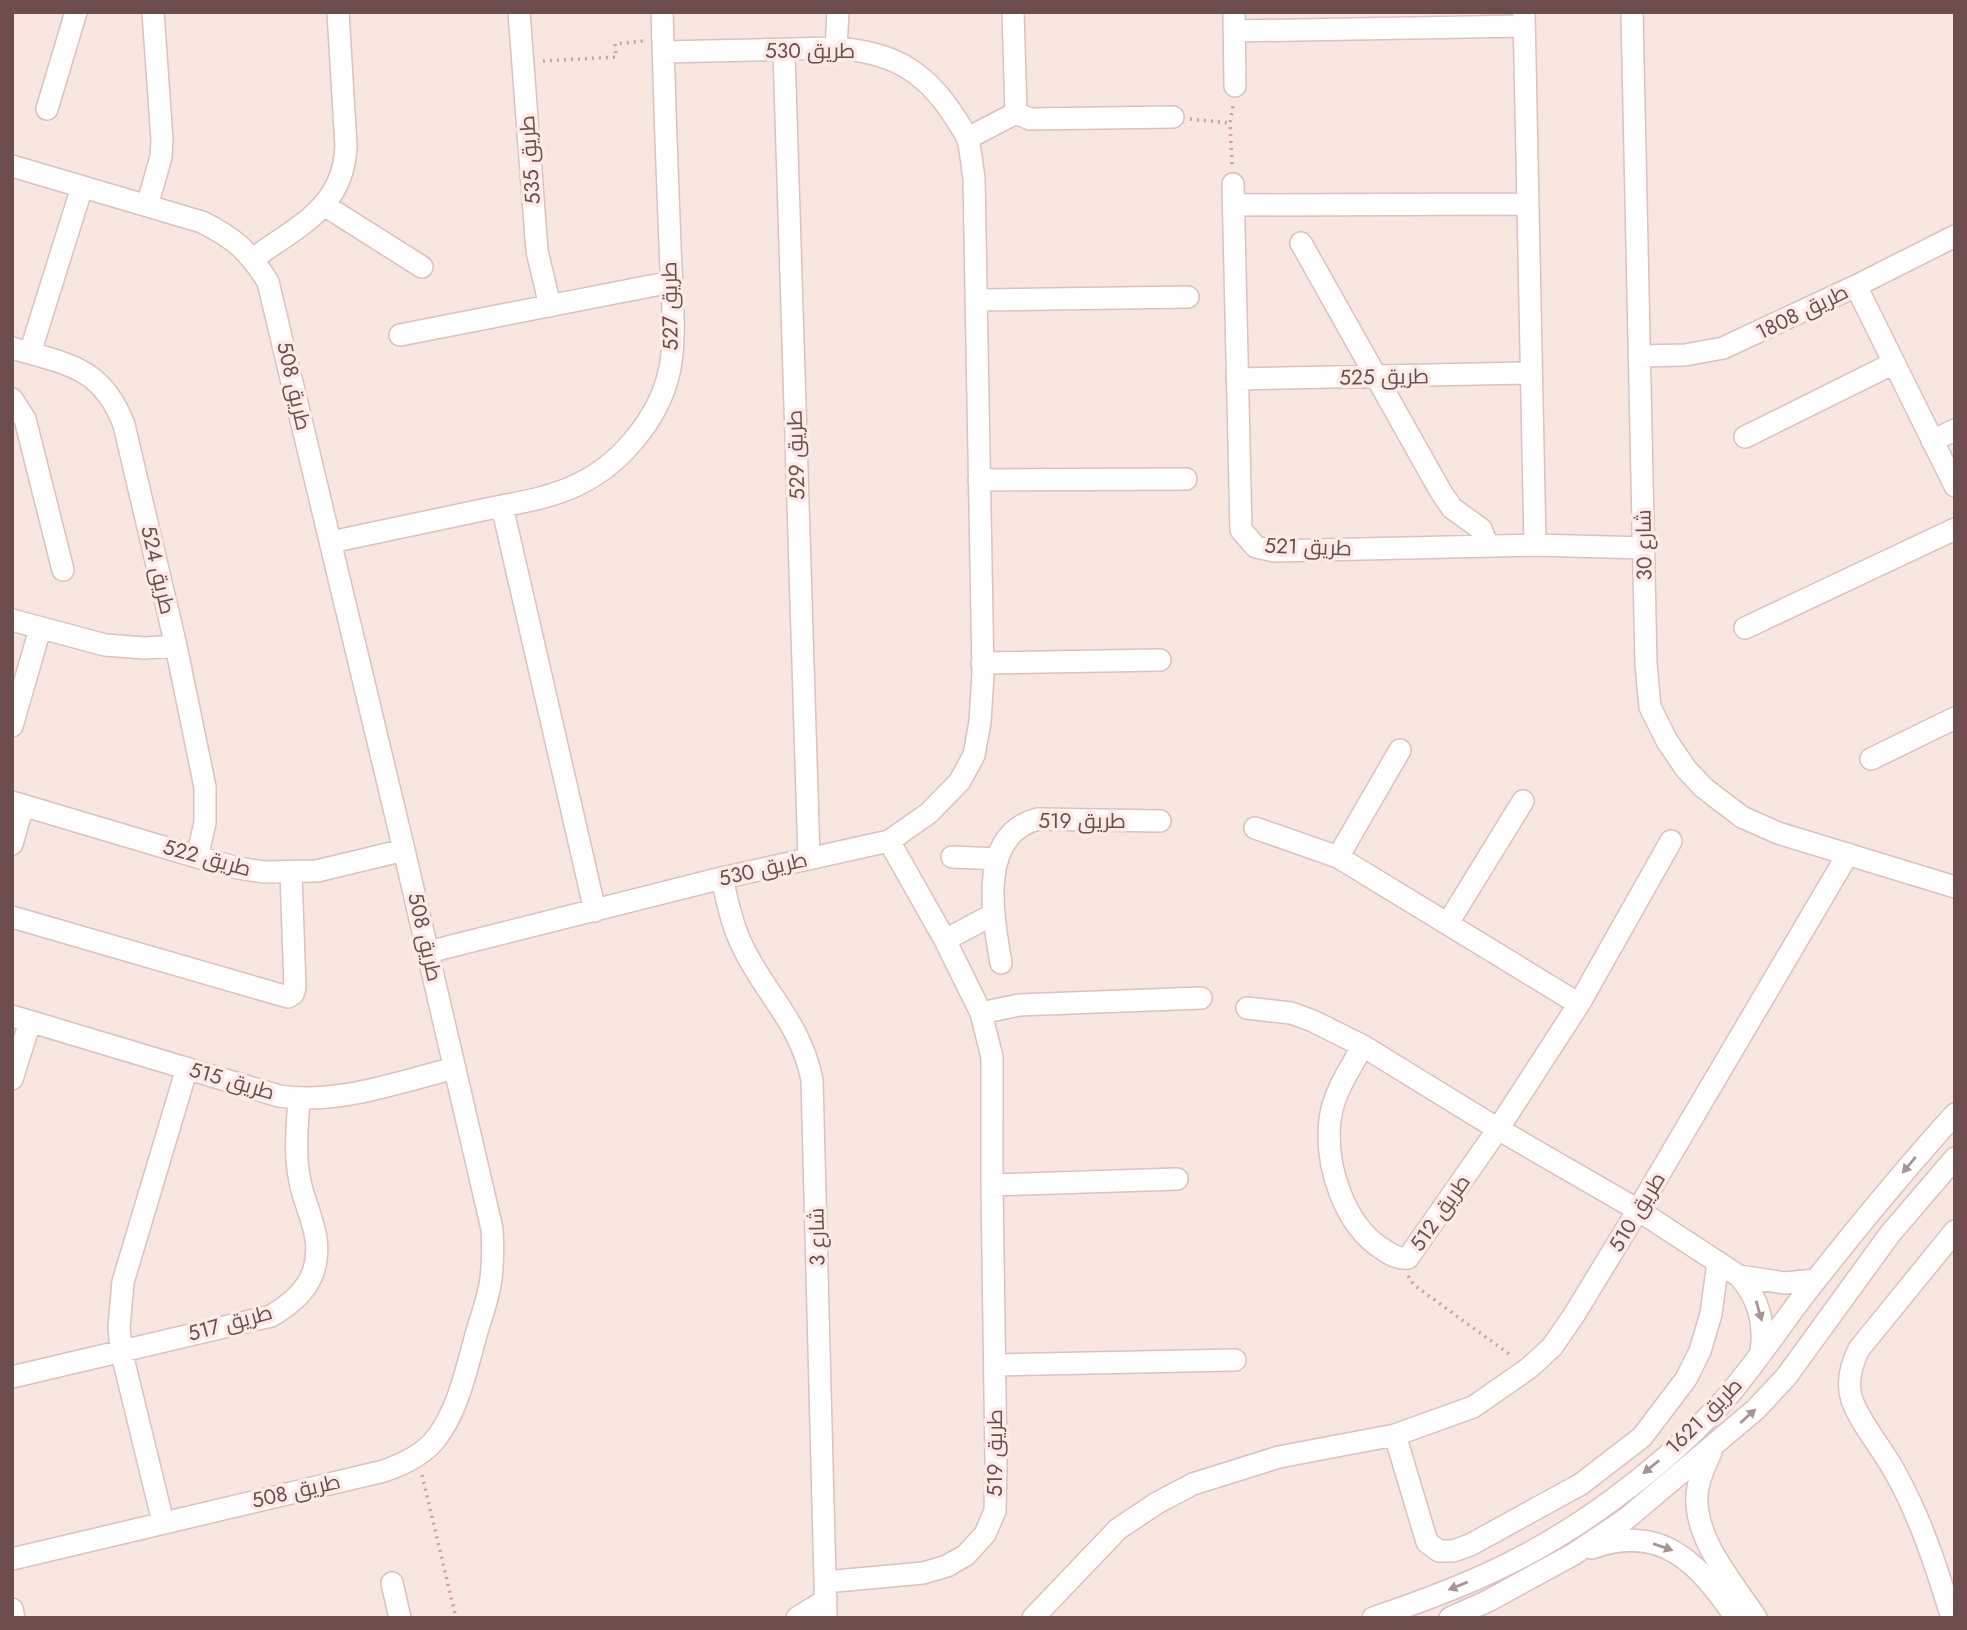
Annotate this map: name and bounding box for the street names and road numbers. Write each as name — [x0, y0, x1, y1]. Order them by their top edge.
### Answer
street label: طريق 530 — [765, 36, 855, 66]
street label: طريق 535 — [512, 114, 548, 206]
street label: طريق 527 — [654, 261, 686, 351]
street label: طريق 1808 — [1751, 277, 1853, 347]
street label: طريق 508 — [269, 339, 319, 433]
street label: طريق 525 — [1339, 361, 1429, 393]
street label: طريق 529 — [779, 409, 813, 501]
street label: شارع 30 — [1628, 509, 1660, 581]
street label: طريق 524 — [133, 523, 183, 617]
street label: طريق 521 — [1264, 530, 1352, 564]
street label: طريق 519 — [1038, 806, 1126, 836]
street label: طريق 522 — [160, 832, 254, 884]
street label: طريق 530 — [716, 844, 810, 894]
street label: طريق 508 — [400, 890, 450, 984]
street label: طريق 515 — [186, 1055, 278, 1107]
street label: طريق 510 — [1601, 1166, 1673, 1258]
street label: طريق 512 — [1403, 1169, 1477, 1257]
street label: شارع 3 — [801, 1208, 833, 1266]
street label: طريق 517 — [184, 1297, 276, 1349]
street label: طريق 1621 — [1659, 1371, 1749, 1461]
street label: طريق 519 — [980, 1409, 1010, 1497]
street label: طريق 508 — [249, 1466, 343, 1516]

